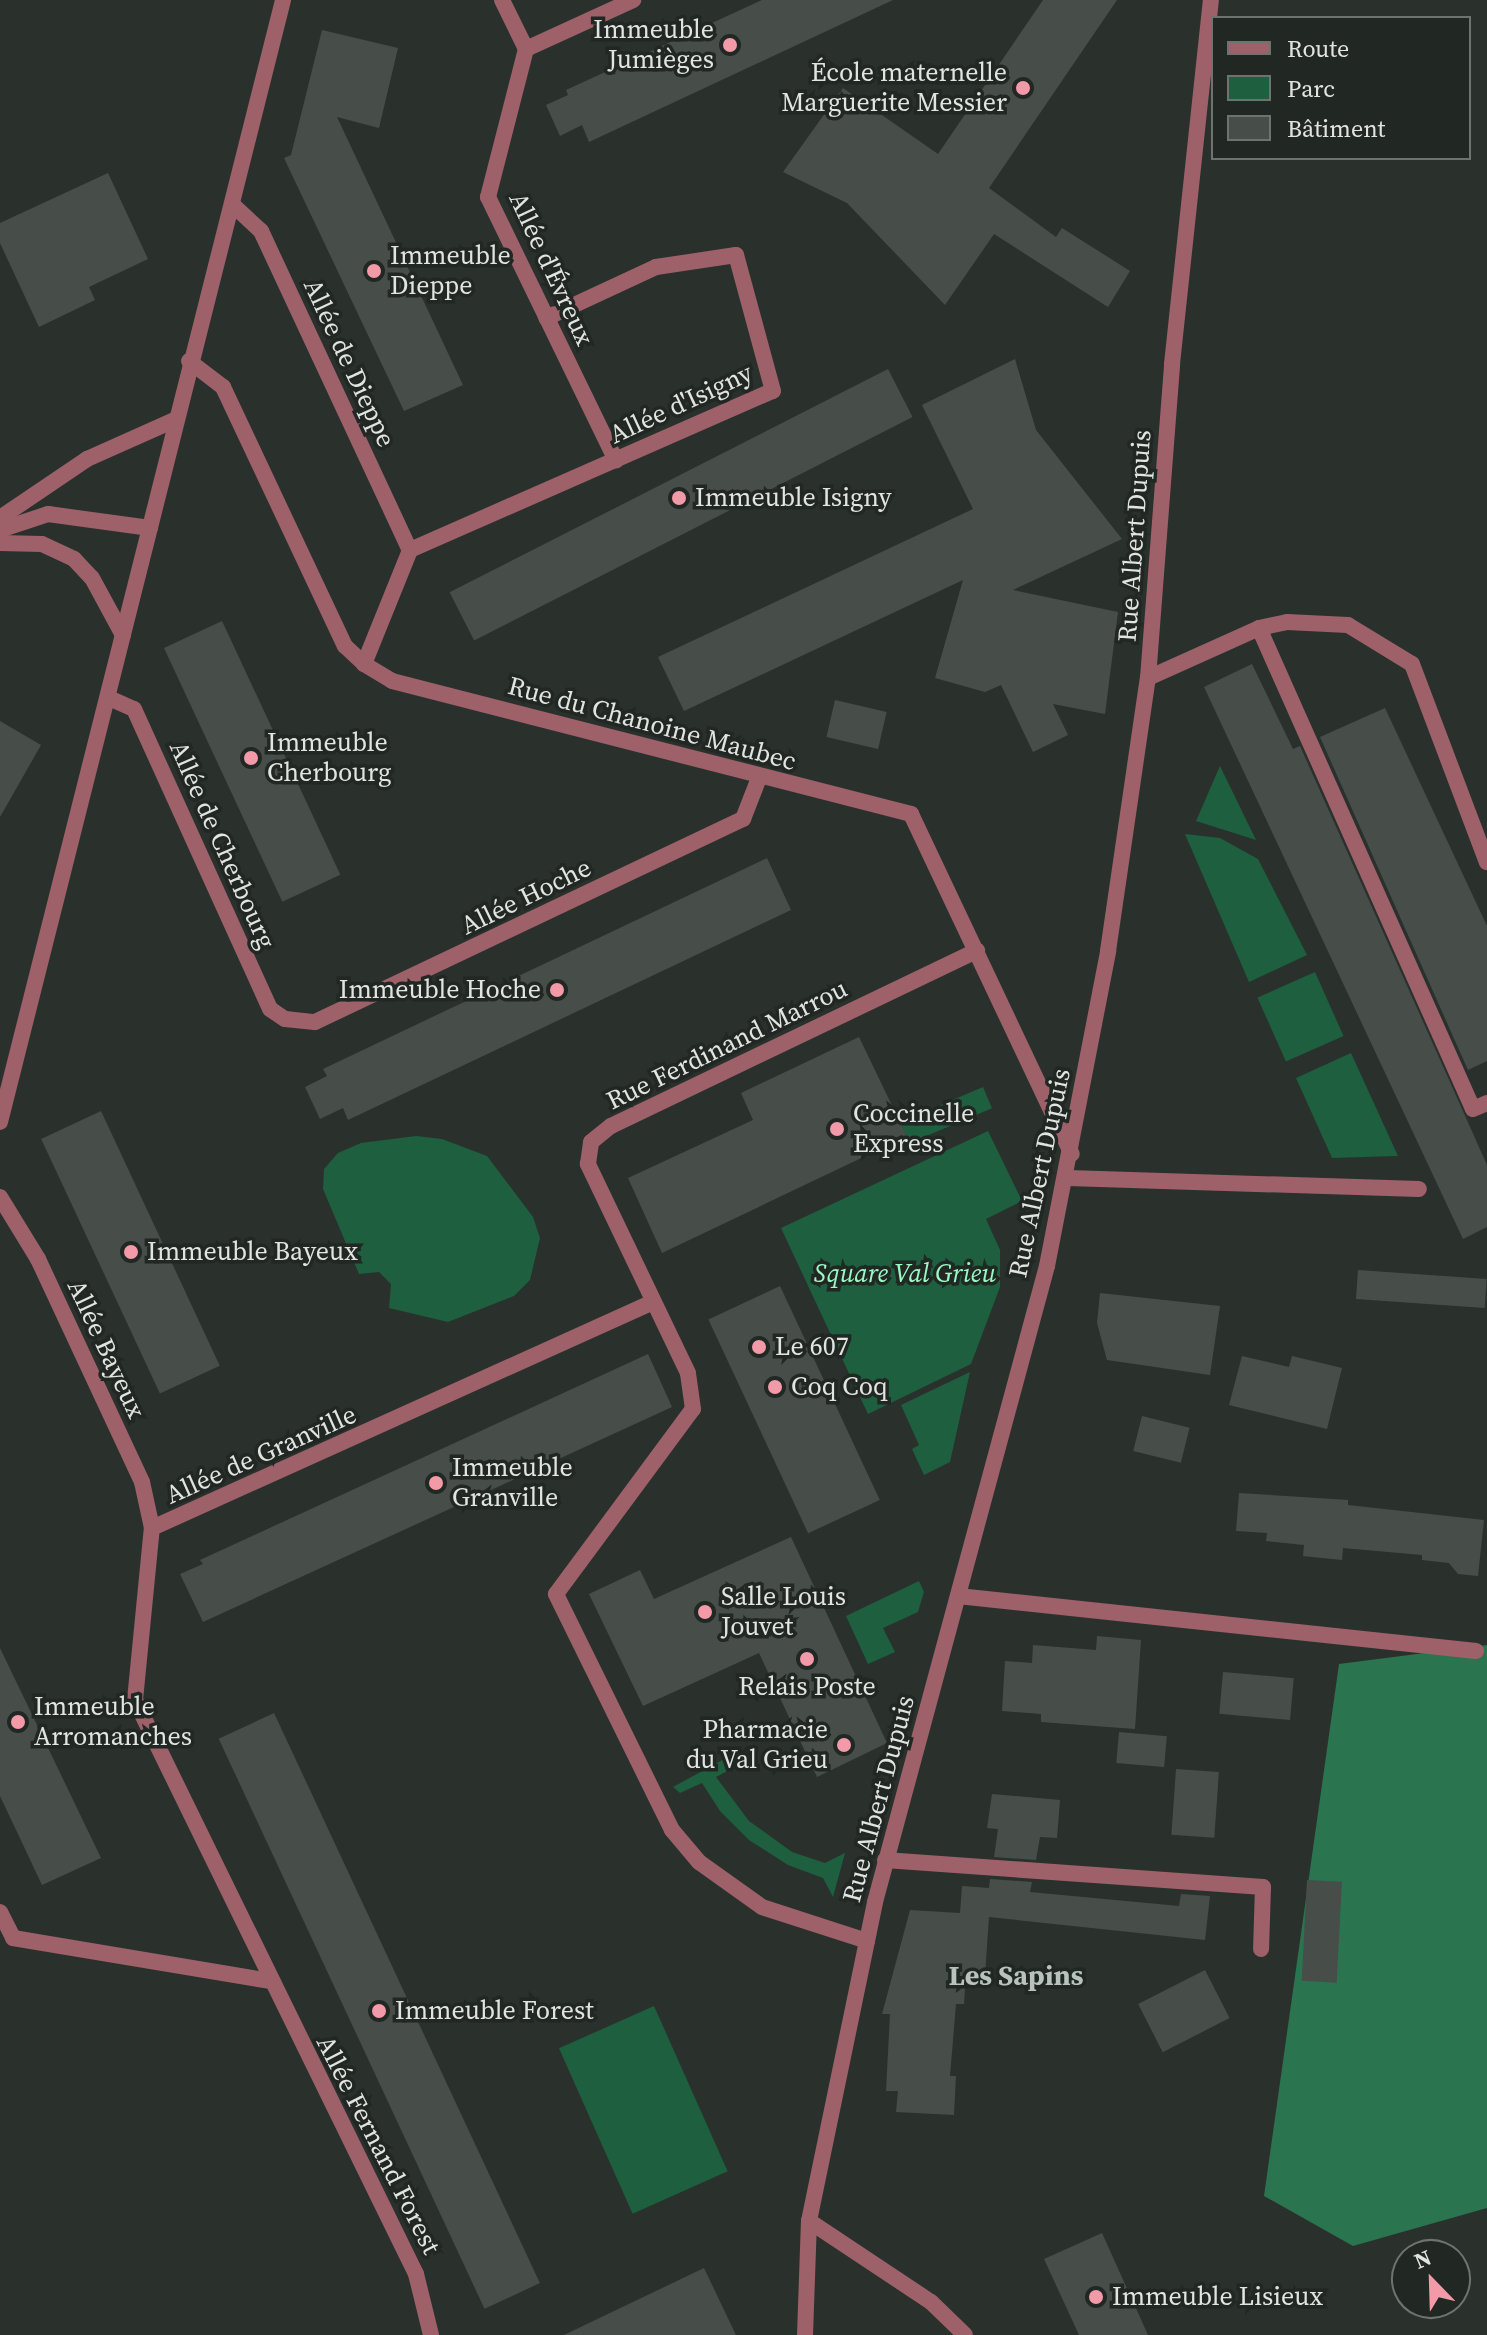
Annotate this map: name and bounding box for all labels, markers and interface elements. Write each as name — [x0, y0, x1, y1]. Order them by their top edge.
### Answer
place label: Immeuble Jumièges — [593, 14, 714, 76]
legend — [1211, 16, 1471, 160]
text: Route — [1287, 32, 1349, 65]
marker: Immeuble Jumièges — [721, 36, 739, 54]
place label: École maternelle Marguerite Messier — [781, 57, 1007, 118]
text: Parc — [1287, 72, 1335, 105]
marker: École maternelle Marguerite Messier — [1014, 79, 1032, 97]
text: Bâtiment — [1287, 112, 1385, 145]
street label: Allée d'Évreux — [502, 187, 600, 351]
place label: Immeuble Dieppe — [390, 240, 511, 302]
marker: Immeuble Dieppe — [365, 262, 383, 280]
street label: Allée de Dieppe — [296, 274, 402, 452]
street label: Allée d'Isigny — [605, 357, 757, 451]
street label: Rue Albert Dupuis — [1112, 429, 1158, 643]
place label: Immeuble Isigny — [695, 482, 892, 514]
marker: Immeuble Isigny — [670, 489, 688, 507]
street label: Rue du Chanoine Maubec — [505, 671, 799, 777]
place label: Immeuble Cherbourg — [267, 727, 391, 788]
street label: Allée de Cherbourg — [162, 736, 282, 954]
marker: Immeuble Cherbourg — [242, 749, 260, 767]
street label: Allée Hoche — [456, 852, 596, 942]
street label: Rue Ferdinand Marrou — [602, 973, 852, 1117]
place label: Immeuble Hoche — [339, 974, 541, 1006]
marker: Immeuble Hoche — [548, 981, 566, 999]
street label: Rue Albert Dupuis — [1003, 1066, 1077, 1280]
place label: Coccinelle Express — [853, 1098, 974, 1160]
marker: Coccinelle Express — [828, 1120, 846, 1138]
place label: Immeuble Bayeux — [147, 1236, 358, 1268]
marker: Immeuble Bayeux — [122, 1243, 140, 1261]
park label: Square Val Grieu — [814, 1258, 996, 1290]
street label: Allée Bayeux — [60, 1275, 152, 1423]
place label: Le 607 — [775, 1331, 849, 1363]
marker: Le 607 — [750, 1338, 768, 1356]
place label: Coq Coq — [791, 1371, 887, 1403]
marker: Coq Coq — [766, 1378, 784, 1396]
street label: Allée de Granville — [161, 1399, 361, 1511]
place label: Immeuble Granville — [452, 1452, 573, 1514]
marker: Immeuble Granville — [427, 1474, 445, 1492]
place label: Salle Louis Jouvet — [721, 1581, 846, 1642]
marker: Salle Louis Jouvet — [696, 1603, 714, 1621]
marker: Relais Poste — [798, 1650, 816, 1668]
place label: Relais Poste — [738, 1671, 876, 1703]
place label: Immeuble Arromanches — [34, 1691, 192, 1752]
street label: Rue Albert Dupuis — [836, 1692, 922, 1906]
marker: Immeuble Arromanches — [9, 1713, 27, 1731]
place label: Pharmacie du Val Grieu — [685, 1714, 828, 1776]
marker: Pharmacie du Val Grieu — [835, 1736, 853, 1754]
district label: Les Sapins — [949, 1958, 1083, 1992]
place label: Immeuble Forest — [395, 1995, 594, 2027]
marker: Immeuble Forest — [370, 2002, 388, 2020]
street label: Allée Fernand Forest — [309, 2031, 447, 2259]
north arrow — [1391, 2239, 1471, 2319]
text: N — [1409, 2242, 1436, 2276]
place label: Immeuble Lisieux — [1112, 2281, 1323, 2313]
marker: Immeuble Lisieux — [1087, 2288, 1105, 2306]

